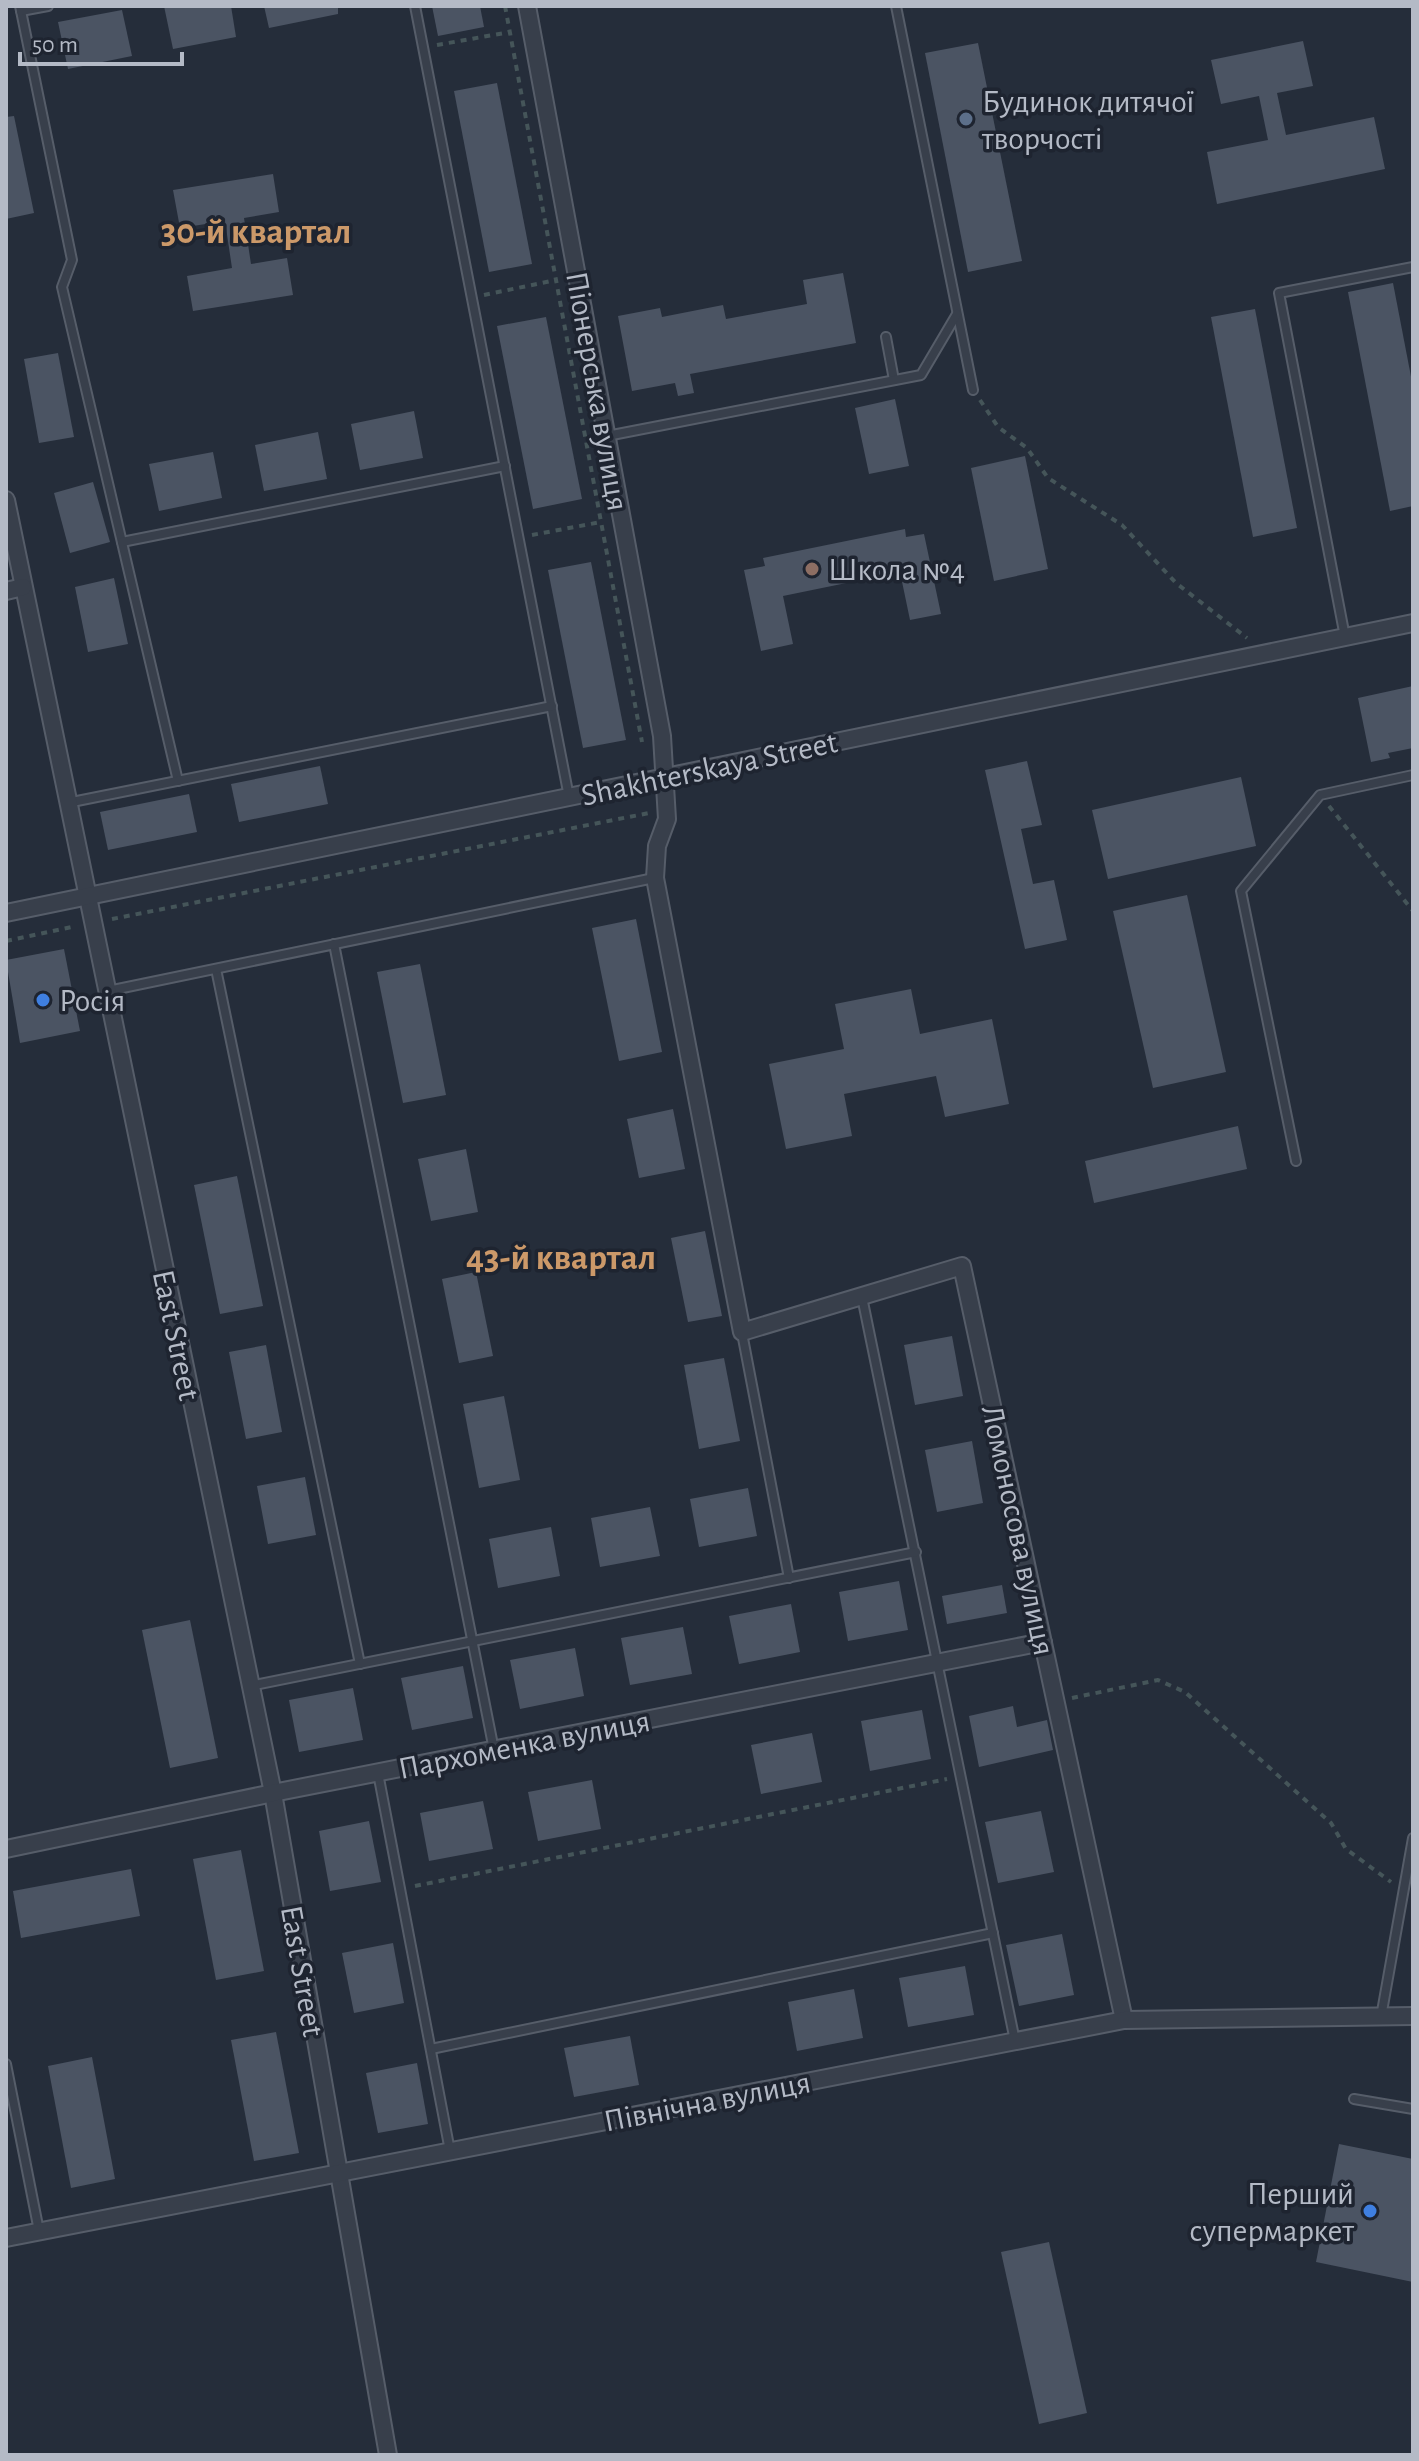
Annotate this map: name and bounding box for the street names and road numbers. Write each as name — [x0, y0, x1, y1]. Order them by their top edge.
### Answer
street label: Піонерська вулиця — [560, 269, 634, 513]
street label: Shakhterskaya Street — [578, 726, 840, 812]
street label: East Street — [147, 1267, 205, 1403]
street label: Ломоносова вулиця — [976, 1402, 1060, 1658]
street label: Пархоменка вулиця — [396, 1705, 653, 1785]
street label: East Street — [275, 1903, 329, 2039]
street label: Північна вулиця — [601, 2066, 813, 2138]

